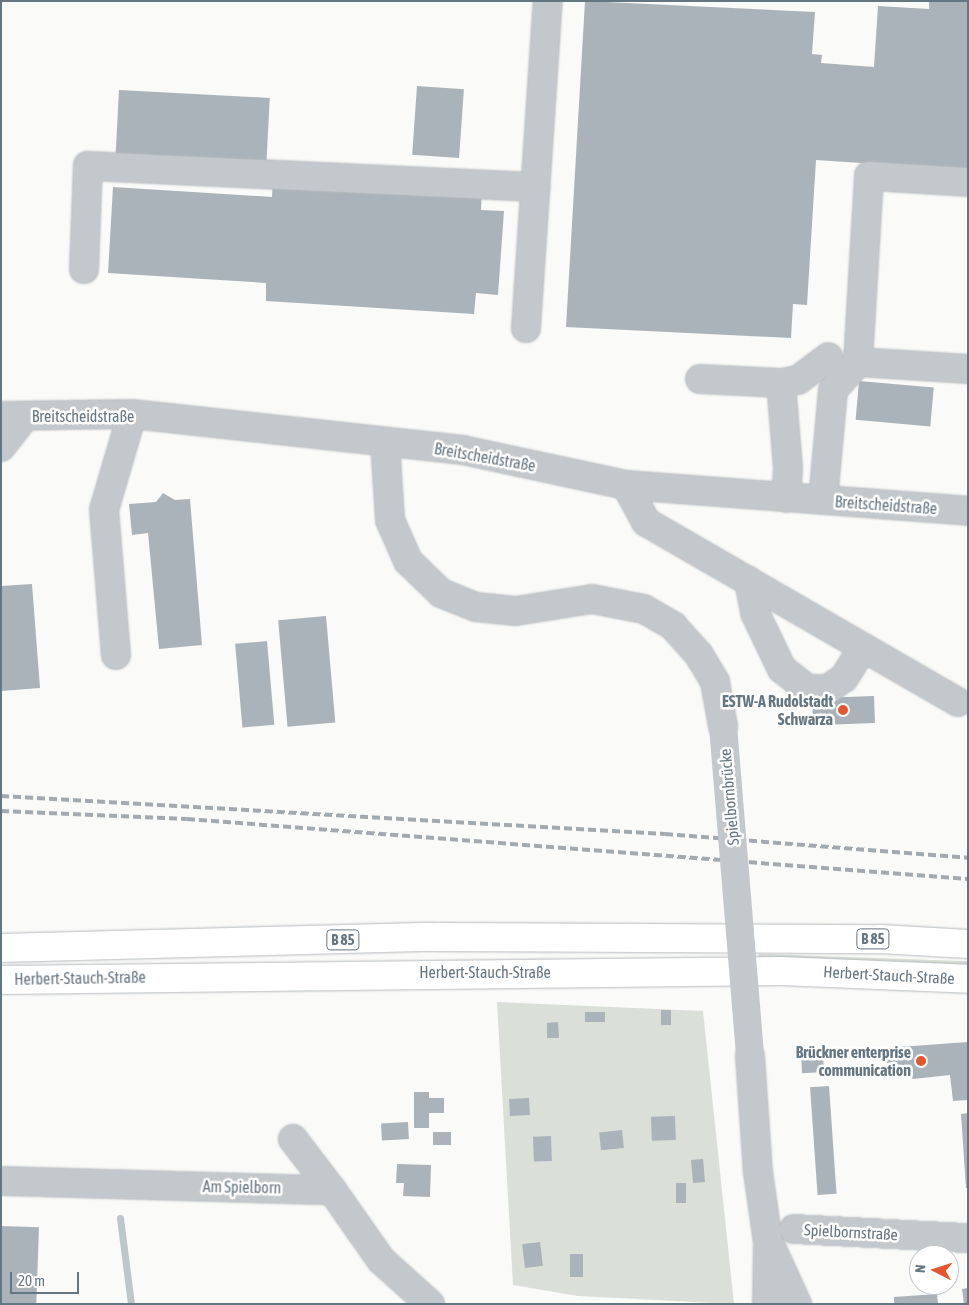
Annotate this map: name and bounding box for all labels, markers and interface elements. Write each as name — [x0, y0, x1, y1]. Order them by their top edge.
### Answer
street label: Breitscheidstraße — [32, 406, 134, 426]
street label: Breitscheidstraße — [433, 439, 537, 475]
street label: Breitscheidstraße — [834, 492, 938, 518]
place label: ESTW-A Rudolstadt Schwarza — [722, 691, 833, 729]
marker: ESTW-A Rudolstadt Schwarza — [837, 704, 849, 716]
street label: Spielbornbrücke — [715, 748, 743, 846]
road number: B 85 — [856, 926, 890, 952]
road number: B 85 — [326, 928, 360, 952]
street label: Herbert-Stauch-Straße — [419, 962, 551, 982]
street label: Herbert-Stauch-Straße — [823, 962, 955, 988]
street label: Herbert-Stauch-Straße — [14, 967, 146, 989]
place label: Brückner enterprise communication — [796, 1042, 911, 1080]
marker: Brückner enterprise communication — [915, 1055, 927, 1067]
street label: Am Spielborn — [203, 1177, 281, 1197]
street label: Spielbornstraße — [804, 1220, 898, 1244]
north arrow — [909, 1245, 959, 1295]
scale bar — [12, 1262, 81, 1294]
text: N — [912, 1264, 928, 1274]
text: 20 m — [18, 1272, 45, 1289]

